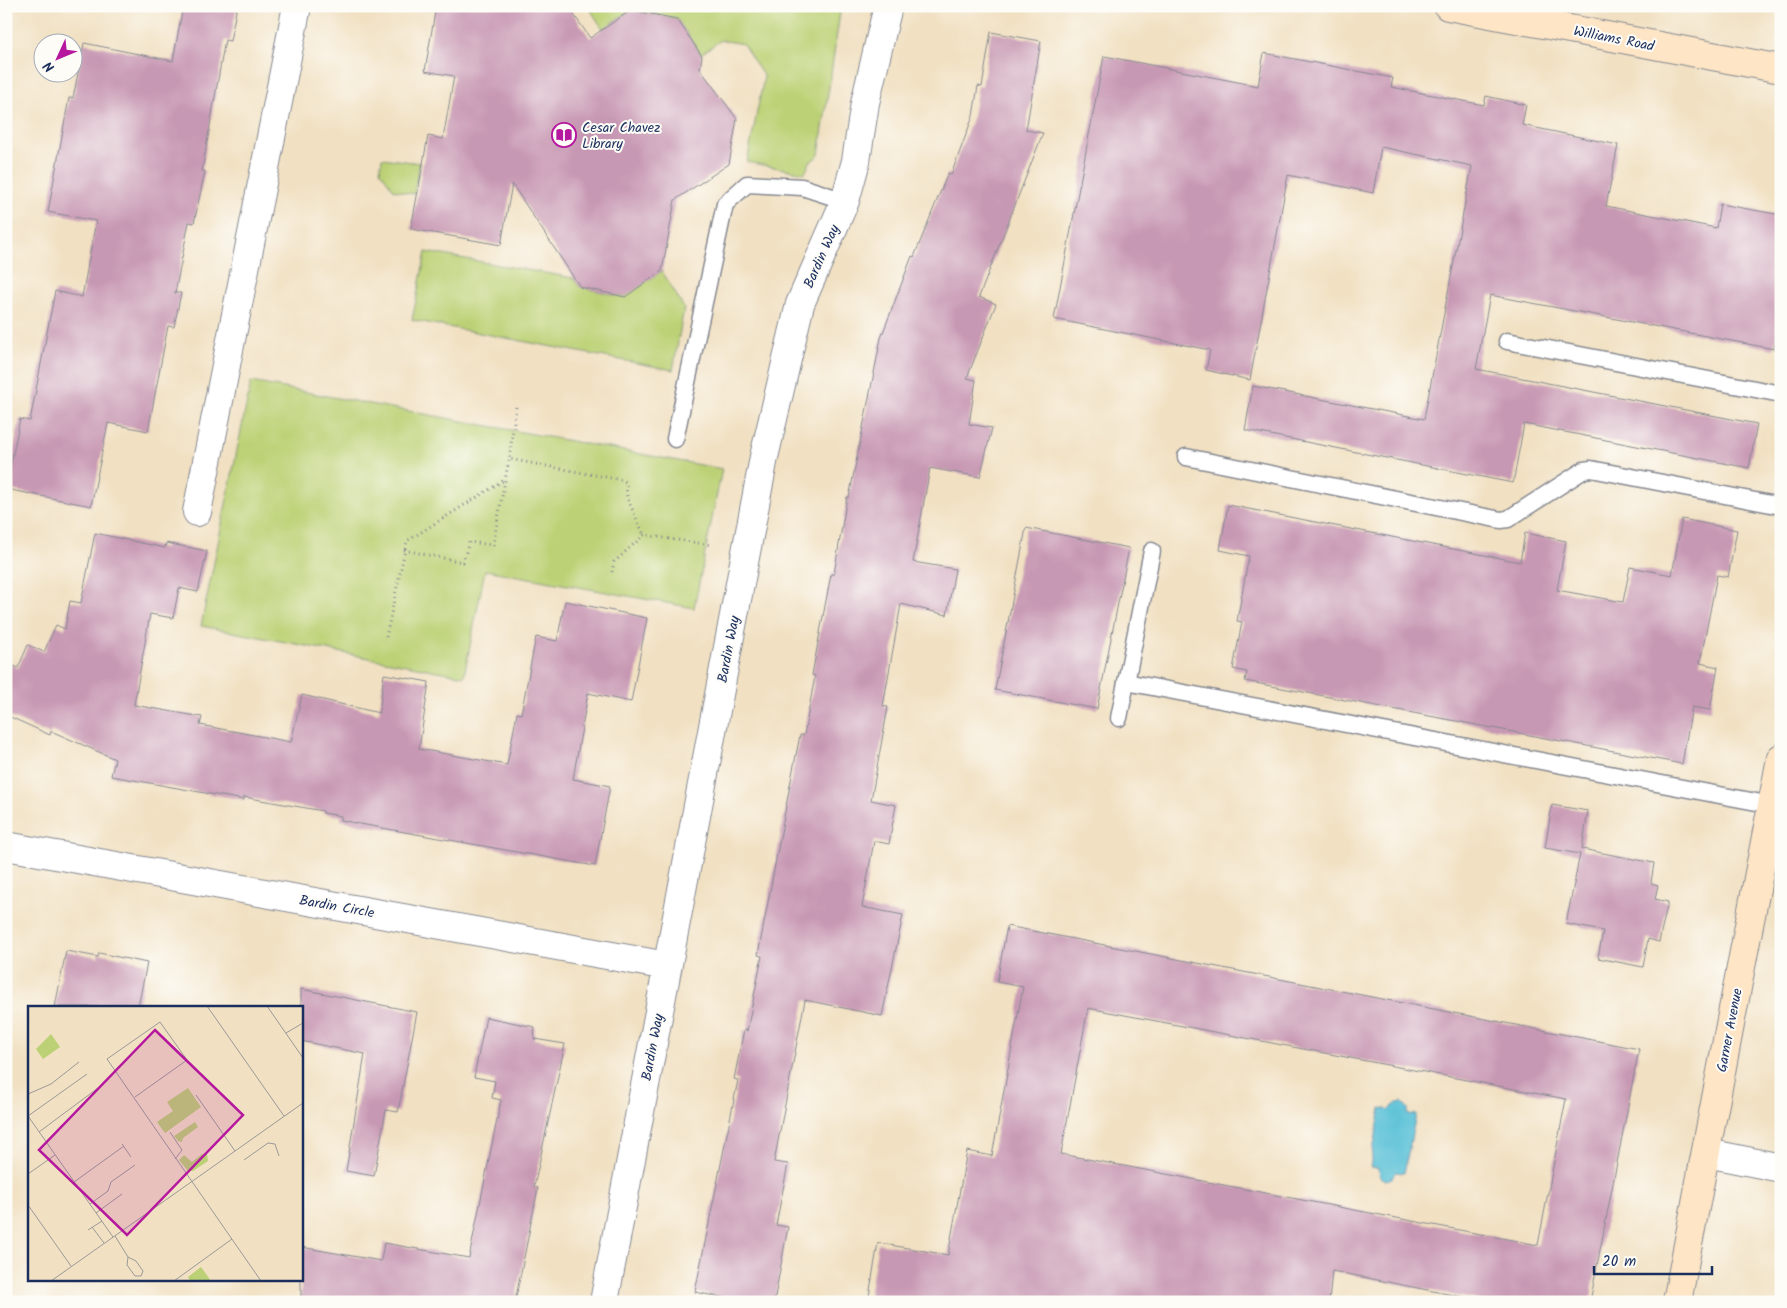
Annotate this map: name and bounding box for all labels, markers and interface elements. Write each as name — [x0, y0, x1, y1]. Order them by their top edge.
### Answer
street label: Williams Road — [1572, 20, 1657, 58]
north arrow — [32, 32, 82, 82]
text: N — [38, 55, 60, 77]
place label: Cesar Chavez Library — [582, 117, 660, 155]
library icon: Cesar Chavez Library — [551, 122, 577, 148]
street label: Bardin Way — [798, 221, 846, 292]
street label: Bardin Way — [712, 613, 746, 684]
street label: Bardin Circle — [298, 890, 377, 925]
street label: Garner Avenue — [1711, 986, 1749, 1074]
inset map — [28, 1006, 302, 1280]
street label: Bardin Way — [636, 1011, 670, 1082]
scale bar — [1594, 1243, 1712, 1275]
text: 20 m — [1602, 1250, 1636, 1274]

